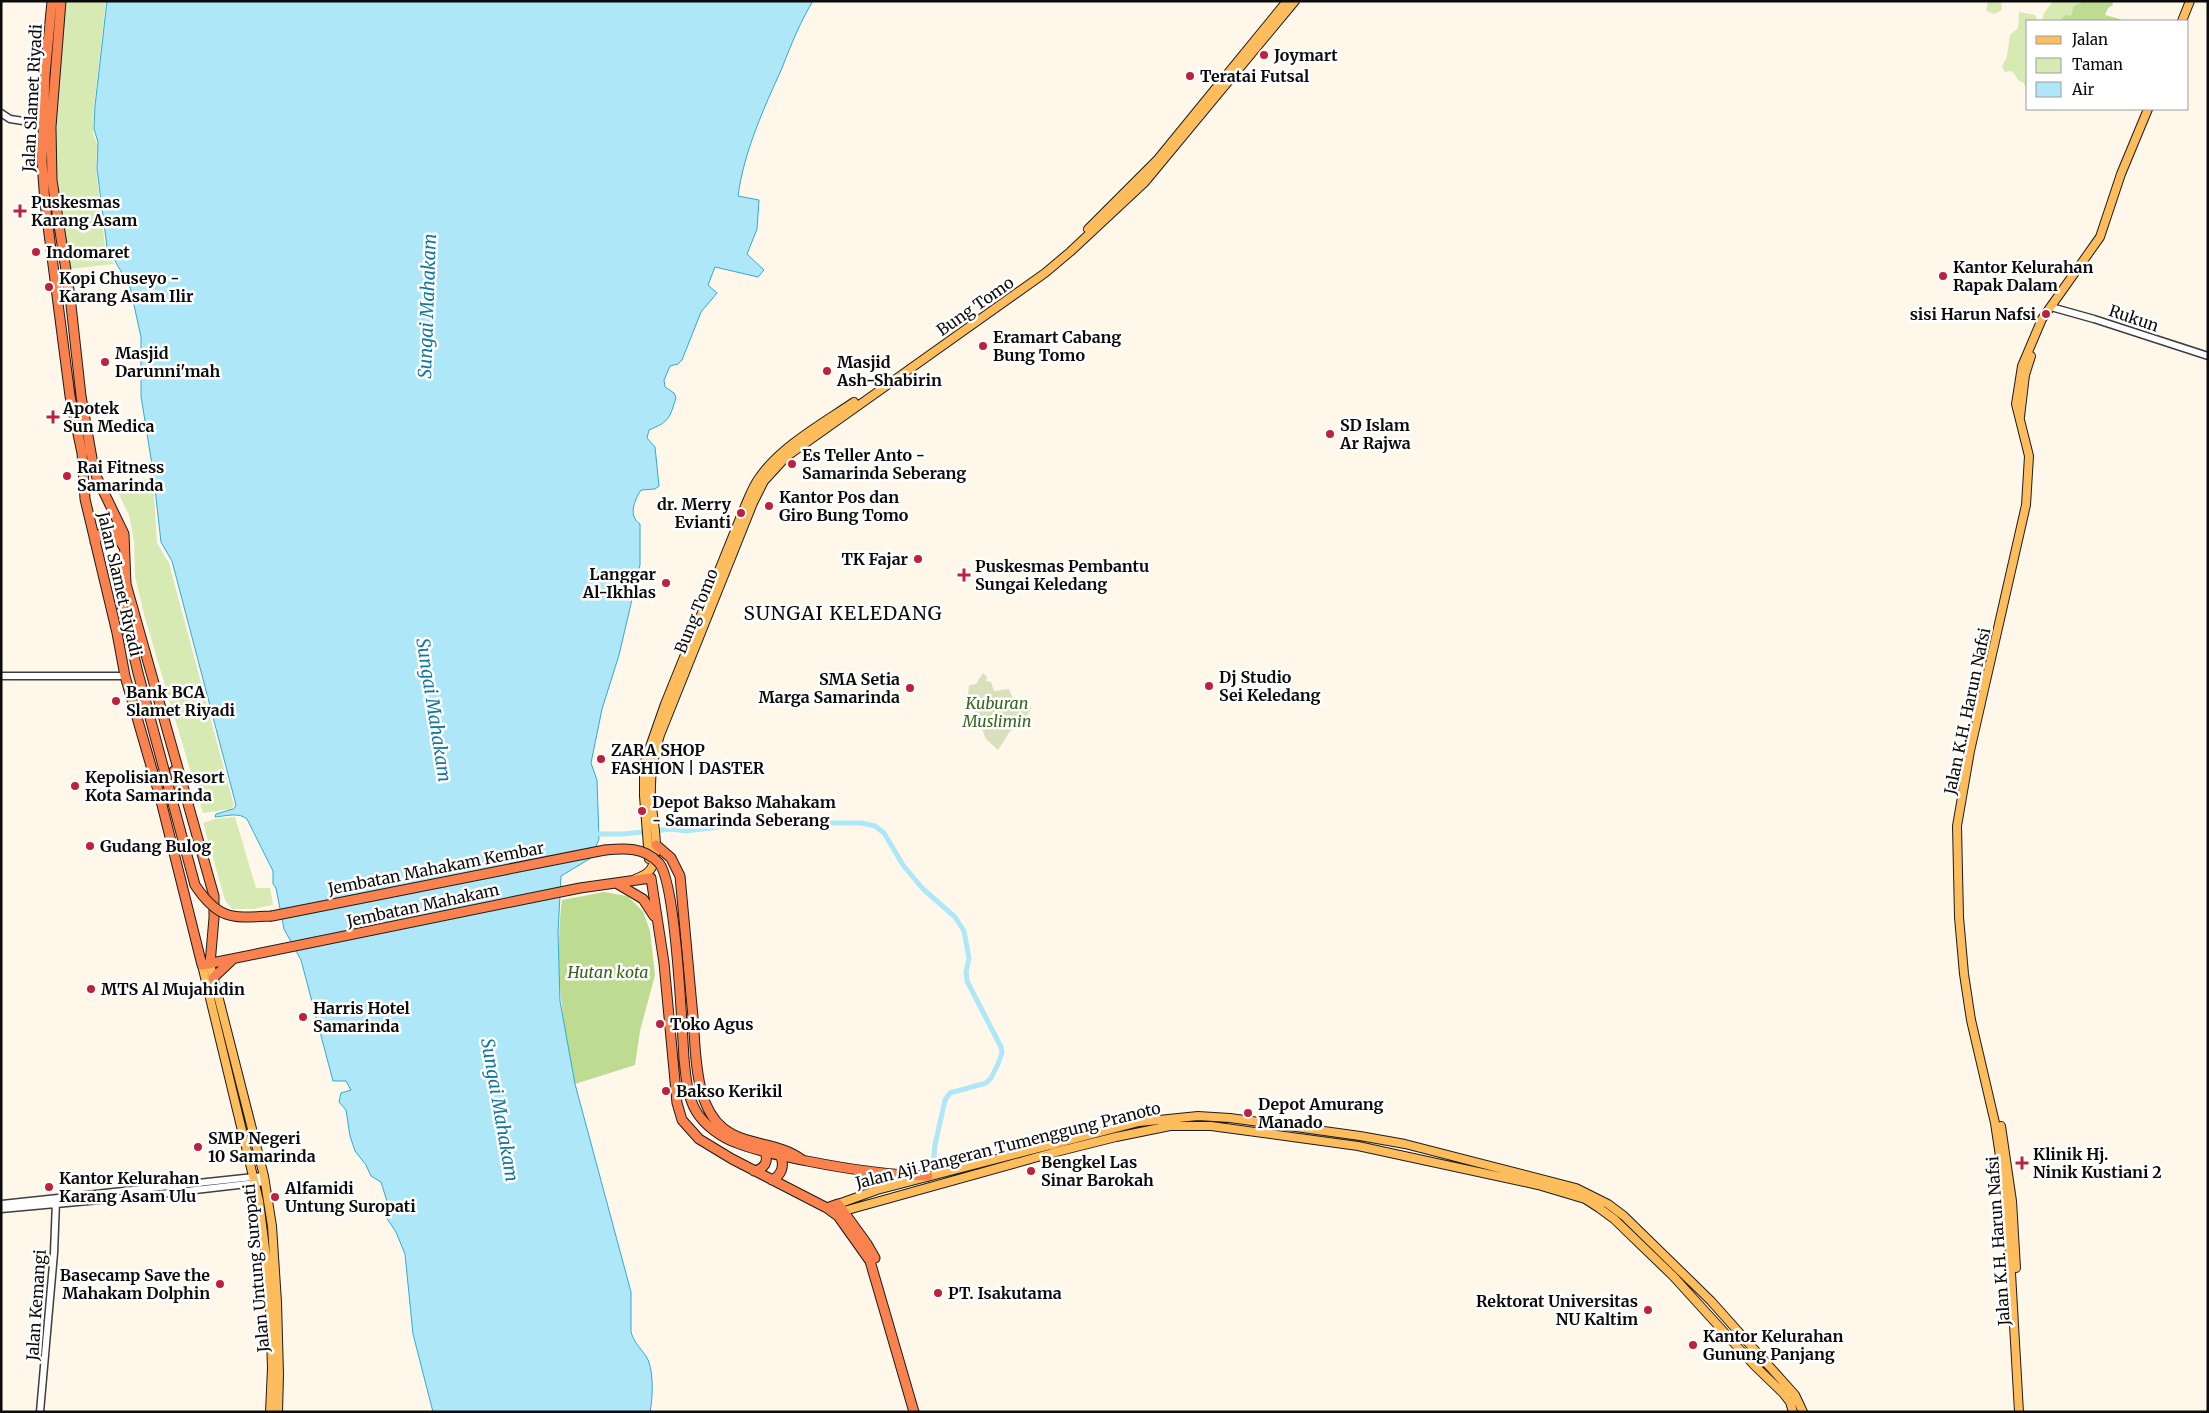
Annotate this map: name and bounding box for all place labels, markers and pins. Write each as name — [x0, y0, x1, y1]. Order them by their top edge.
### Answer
place label: Joymart — [1273, 45, 1338, 65]
marker: Joymart — [1258, 49, 1270, 61]
place label: Teratai Futsal — [1200, 66, 1309, 86]
marker: Teratai Futsal — [1184, 70, 1196, 82]
place label: Puskesmas Karang Asam — [31, 192, 137, 230]
marker: Puskesmas Karang Asam — [13, 204, 27, 218]
place label: Indomaret — [46, 242, 130, 262]
marker: Indomaret — [30, 246, 42, 258]
place label: Kantor Kelurahan Rapak Dalam — [1953, 257, 2094, 295]
place label: Kopi Chuseyo - Karang Asam Ilir — [59, 268, 194, 306]
marker: Kantor Kelurahan Rapak Dalam — [1937, 270, 1949, 282]
marker: Kopi Chuseyo - Karang Asam Ilir — [43, 281, 55, 293]
place label: sisi Harun Nafsi — [1910, 304, 2037, 324]
marker: sisi Harun Nafsi — [2040, 308, 2052, 320]
place label: Eramart Cabang Bung Tomo — [993, 327, 1121, 365]
marker: Eramart Cabang Bung Tomo — [977, 340, 989, 352]
place label: Masjid Darunni'mah — [115, 343, 220, 381]
place label: Masjid Ash-Shabirin — [836, 352, 942, 390]
marker: Masjid Darunni'mah — [99, 356, 111, 368]
marker: Masjid Ash-Shabirin — [821, 365, 833, 377]
place label: Apotek Sun Medica — [62, 398, 155, 436]
marker: Apotek Sun Medica — [47, 411, 59, 423]
place label: SD Islam Ar Rajwa — [1339, 415, 1411, 453]
marker: SD Islam Ar Rajwa — [1324, 428, 1336, 440]
place label: Es Teller Anto - Samarinda Seberang — [802, 445, 966, 483]
place label: Rai Fitness Samarinda — [77, 457, 164, 495]
marker: Es Teller Anto - Samarinda Seberang — [786, 458, 798, 470]
marker: Rai Fitness Samarinda — [61, 470, 73, 482]
place label: Kantor Pos dan Giro Bung Tomo — [779, 487, 909, 525]
place label: dr. Merry Evianti — [657, 494, 732, 532]
marker: Kantor Pos dan Giro Bung Tomo — [763, 500, 775, 512]
marker: dr. Merry Evianti — [735, 507, 747, 519]
place label: TK Fajar — [841, 549, 909, 569]
marker: TK Fajar — [912, 553, 924, 565]
place label: Puskesmas Pembantu Sungai Keledang — [975, 556, 1149, 594]
place label: Langgar Al-Ikhlas — [582, 564, 657, 602]
marker: Puskesmas Pembantu Sungai Keledang — [957, 568, 971, 582]
marker: Langgar Al-Ikhlas — [660, 577, 672, 589]
place label: Dj Studio Sei Keledang — [1219, 667, 1321, 705]
place label: SMA Setia Marga Samarinda — [758, 669, 900, 707]
marker: Dj Studio Sei Keledang — [1203, 680, 1215, 692]
place label: Bank BCA Slamet Riyadi — [126, 682, 236, 720]
marker: SMA Setia Marga Samarinda — [904, 682, 916, 694]
marker: Bank BCA Slamet Riyadi — [110, 695, 122, 707]
place label: ZARA SHOP FASHION | DASTER — [611, 740, 765, 778]
marker: ZARA SHOP FASHION | DASTER — [595, 753, 607, 765]
place label: Kepolisian Resort Kota Samarinda — [85, 767, 225, 805]
marker: Kepolisian Resort Kota Samarinda — [69, 780, 81, 792]
place label: Depot Bakso Mahakam - Samarinda Seberang — [652, 792, 836, 830]
marker: Depot Bakso Mahakam - Samarinda Seberang — [636, 805, 648, 817]
place label: Gudang Bulog — [100, 836, 211, 856]
marker: Gudang Bulog — [84, 840, 96, 852]
place label: MTS Al Mujahidin — [101, 979, 245, 999]
marker: MTS Al Mujahidin — [85, 983, 97, 995]
place label: Harris Hotel Samarinda — [313, 998, 410, 1036]
marker: Harris Hotel Samarinda — [297, 1011, 309, 1023]
place label: Toko Agus — [670, 1014, 754, 1034]
marker: Toko Agus — [654, 1018, 666, 1030]
place label: Bakso Kerikil — [676, 1081, 783, 1101]
marker: Bakso Kerikil — [660, 1085, 672, 1097]
place label: Depot Amurang Manado — [1258, 1094, 1384, 1132]
marker: Depot Amurang Manado — [1242, 1107, 1254, 1119]
place label: SMP Negeri 10 Samarinda — [208, 1128, 316, 1166]
marker: SMP Negeri 10 Samarinda — [192, 1141, 204, 1153]
place label: Klinik Hj. Ninik Kustiani 2 — [2033, 1144, 2162, 1182]
place label: Bengkel Las Sinar Barokah — [1041, 1152, 1154, 1190]
marker: Klinik Hj. Ninik Kustiani 2 — [2015, 1156, 2029, 1170]
marker: Bengkel Las Sinar Barokah — [1025, 1165, 1037, 1177]
place label: Kantor Kelurahan Karang Asam Ulu — [59, 1168, 200, 1206]
place label: Alfamidi Untung Suropati — [284, 1178, 416, 1216]
marker: Kantor Kelurahan Karang Asam Ulu — [43, 1181, 55, 1193]
marker: Alfamidi Untung Suropati — [269, 1191, 281, 1203]
place label: Basecamp Save the Mahakam Dolphin — [60, 1265, 210, 1303]
marker: Basecamp Save the Mahakam Dolphin — [214, 1278, 226, 1290]
place label: PT. Isakutama — [948, 1283, 1062, 1303]
marker: PT. Isakutama — [932, 1287, 944, 1299]
place label: Rektorat Universitas NU Kaltim — [1476, 1291, 1638, 1329]
marker: Rektorat Universitas NU Kaltim — [1642, 1304, 1654, 1316]
place label: Kantor Kelurahan Gunung Panjang — [1703, 1326, 1844, 1364]
marker: Kantor Kelurahan Gunung Panjang — [1687, 1339, 1699, 1351]

